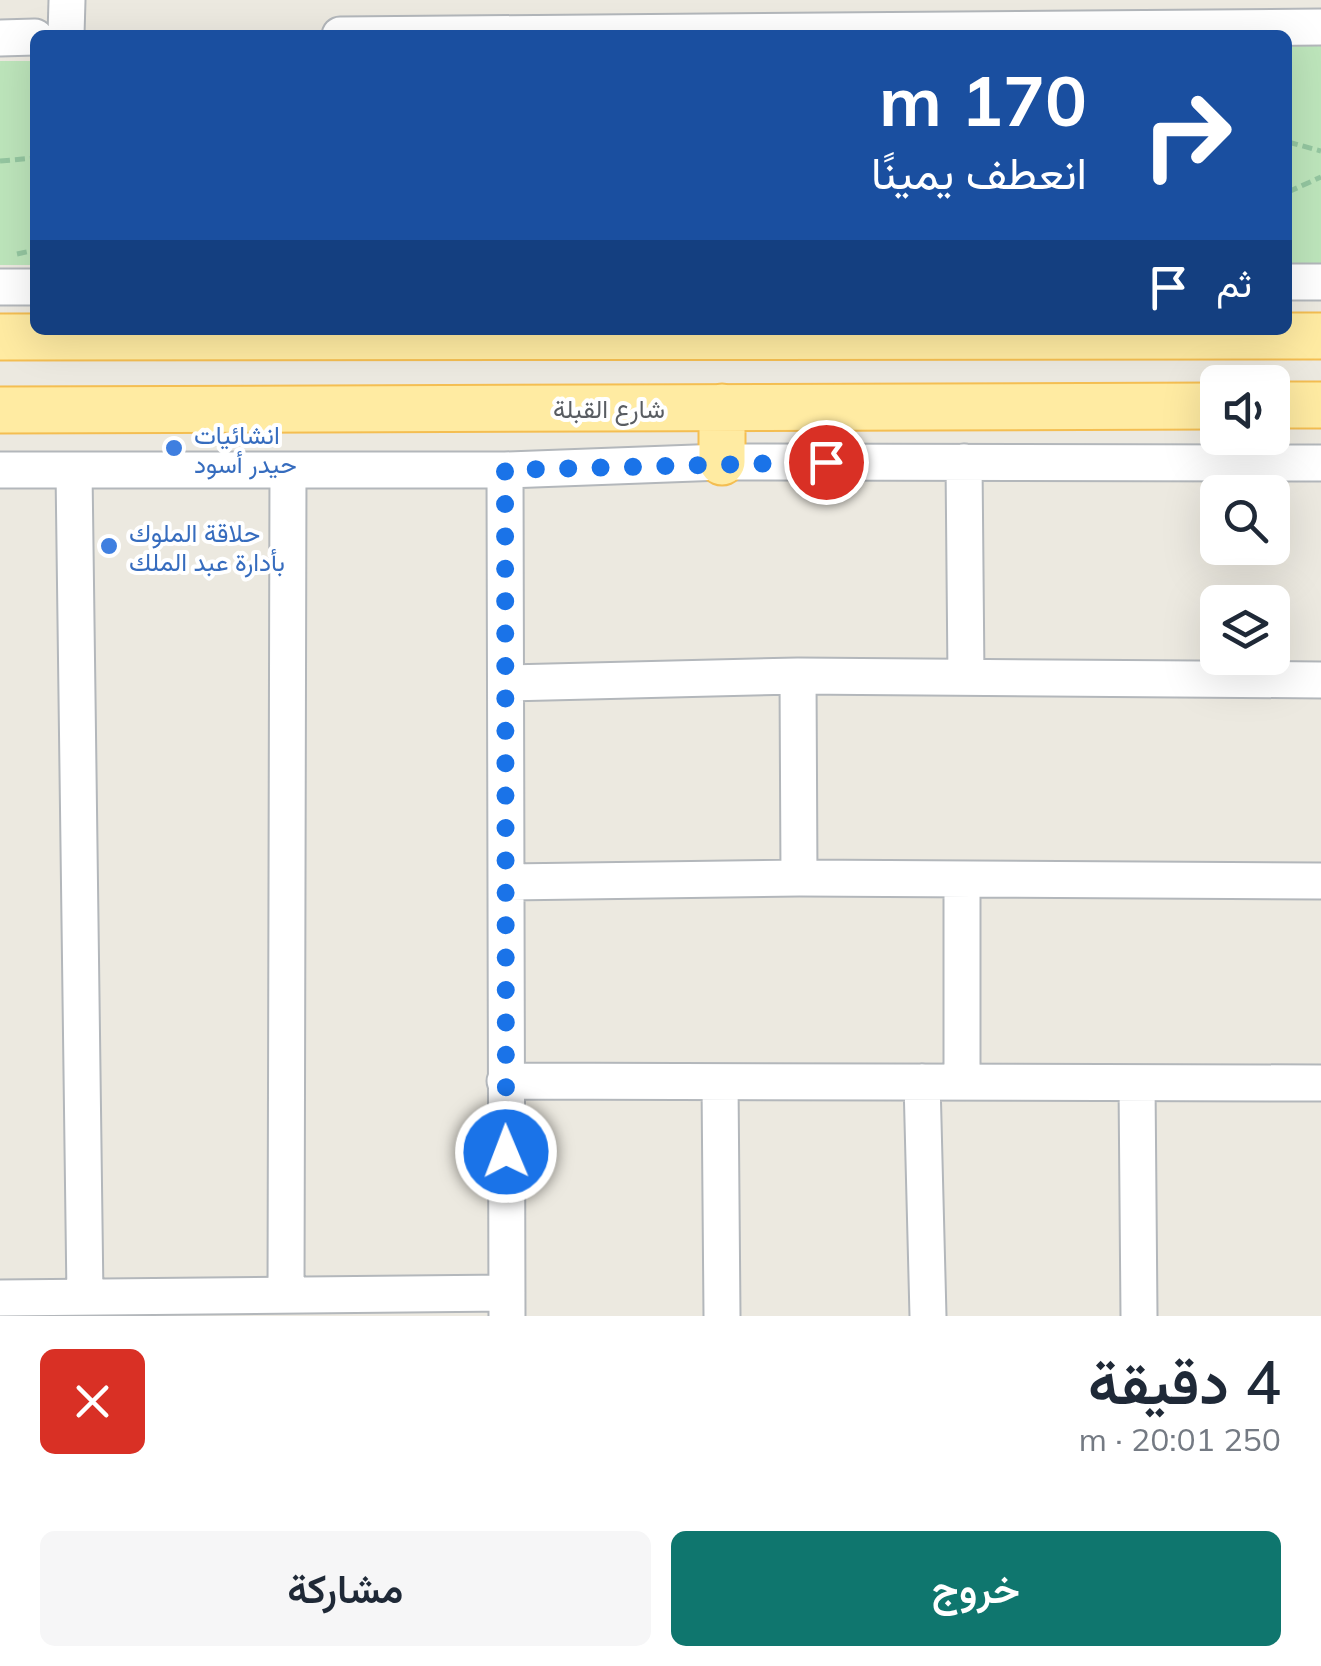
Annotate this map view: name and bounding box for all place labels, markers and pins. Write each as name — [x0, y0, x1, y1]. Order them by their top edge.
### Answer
place label: انشائيات حيدر أسود — [194, 419, 297, 480]
pin — [784, 420, 869, 505]
marker: انشائيات حيدر أسود — [163, 437, 185, 459]
place label: حلاقة الملوك بأدارة عبد الملك — [129, 517, 285, 578]
marker: حلاقة الملوك بأدارة عبد الملك — [98, 535, 120, 557]

